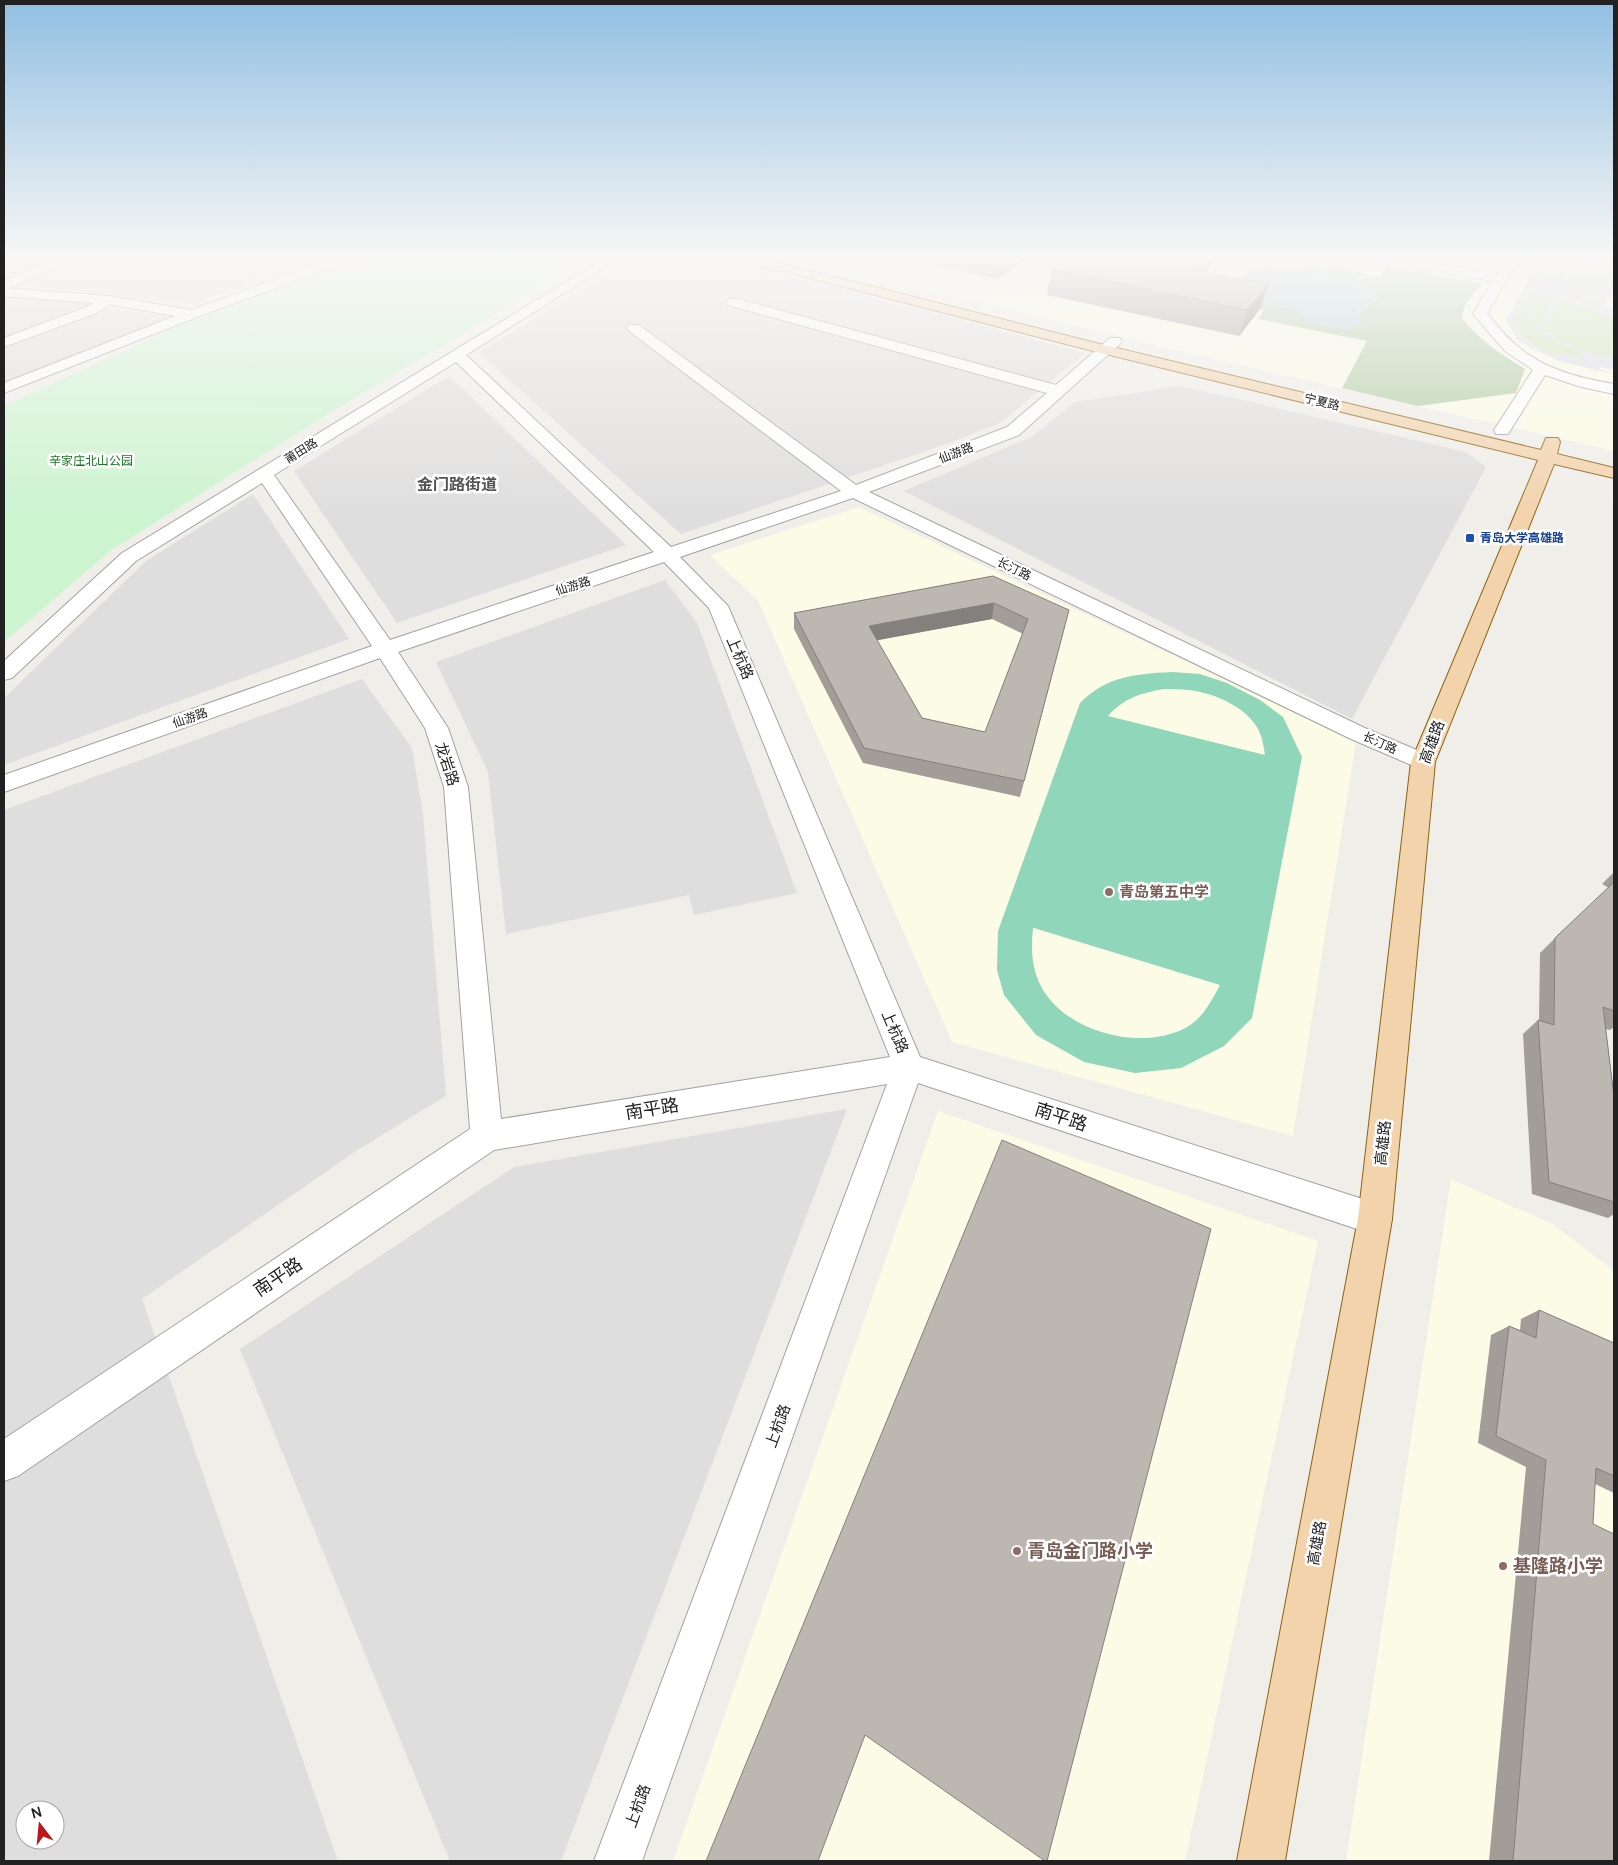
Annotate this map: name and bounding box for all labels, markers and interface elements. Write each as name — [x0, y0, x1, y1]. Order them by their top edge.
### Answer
street label: 宁夏路 — [1303, 389, 1342, 414]
street label: 莆田路 — [281, 434, 321, 467]
street label: 仙游路 — [936, 438, 976, 467]
park label: 辛家庄北山公园 — [49, 452, 133, 469]
district label: 金门路街道 — [417, 473, 497, 495]
place label: 青岛大学高雄路 — [1480, 529, 1564, 546]
marker: 青岛大学高雄路 — [1464, 532, 1476, 544]
street label: 长汀路 — [994, 553, 1034, 584]
street label: 仙游路 — [553, 572, 593, 599]
street label: 上杭路 — [722, 633, 759, 683]
street label: 仙游路 — [170, 704, 210, 731]
street label: 高雄路 — [1414, 717, 1449, 767]
street label: 长汀路 — [1360, 727, 1400, 758]
street label: 龙岩路 — [431, 739, 464, 788]
place label: 青岛第五中学 — [1119, 881, 1209, 902]
marker: 青岛第五中学 — [1103, 886, 1115, 898]
street label: 上杭路 — [877, 1007, 914, 1057]
street label: 南平路 — [623, 1092, 680, 1124]
street label: 南平路 — [1032, 1096, 1091, 1136]
street label: 高雄路 — [1370, 1119, 1395, 1166]
street label: 南平路 — [248, 1251, 307, 1301]
street label: 上杭路 — [760, 1401, 795, 1451]
street label: 高雄路 — [1302, 1519, 1331, 1567]
place label: 青岛金门路小学 — [1027, 1538, 1153, 1562]
marker: 青岛金门路小学 — [1011, 1545, 1023, 1557]
place label: 基隆路小学 — [1513, 1553, 1603, 1577]
marker: 基隆路小学 — [1497, 1560, 1509, 1572]
street label: 上杭路 — [620, 1781, 655, 1831]
north arrow — [15, 1800, 65, 1850]
text: N — [29, 1802, 44, 1823]

